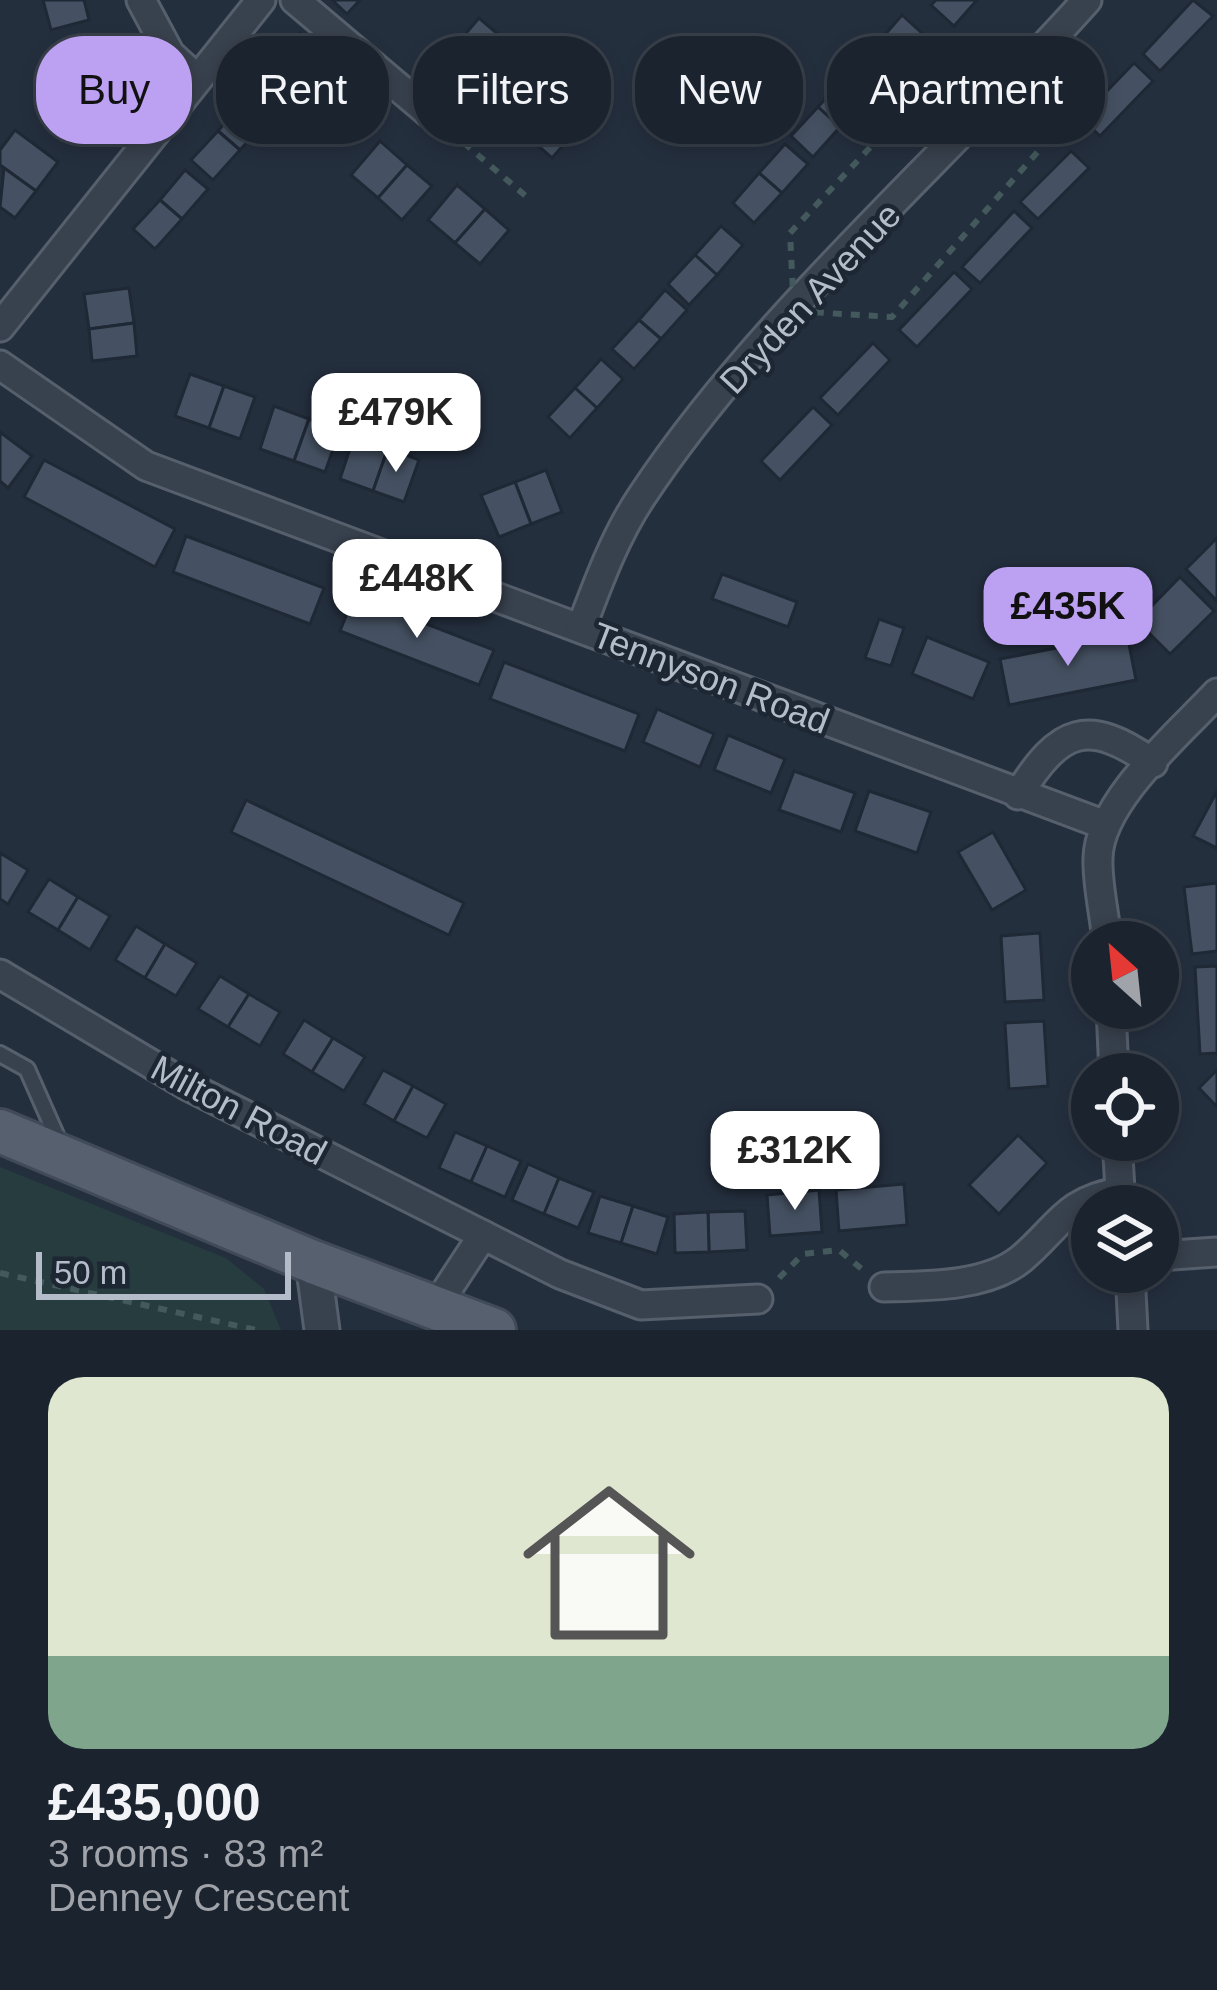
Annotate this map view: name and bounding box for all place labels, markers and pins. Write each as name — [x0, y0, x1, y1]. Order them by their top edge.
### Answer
pin: £479K — [312, 373, 480, 475]
pin: £448K — [333, 539, 501, 641]
pin: £435K — [984, 567, 1152, 669]
pin: £312K — [711, 1111, 879, 1213]

